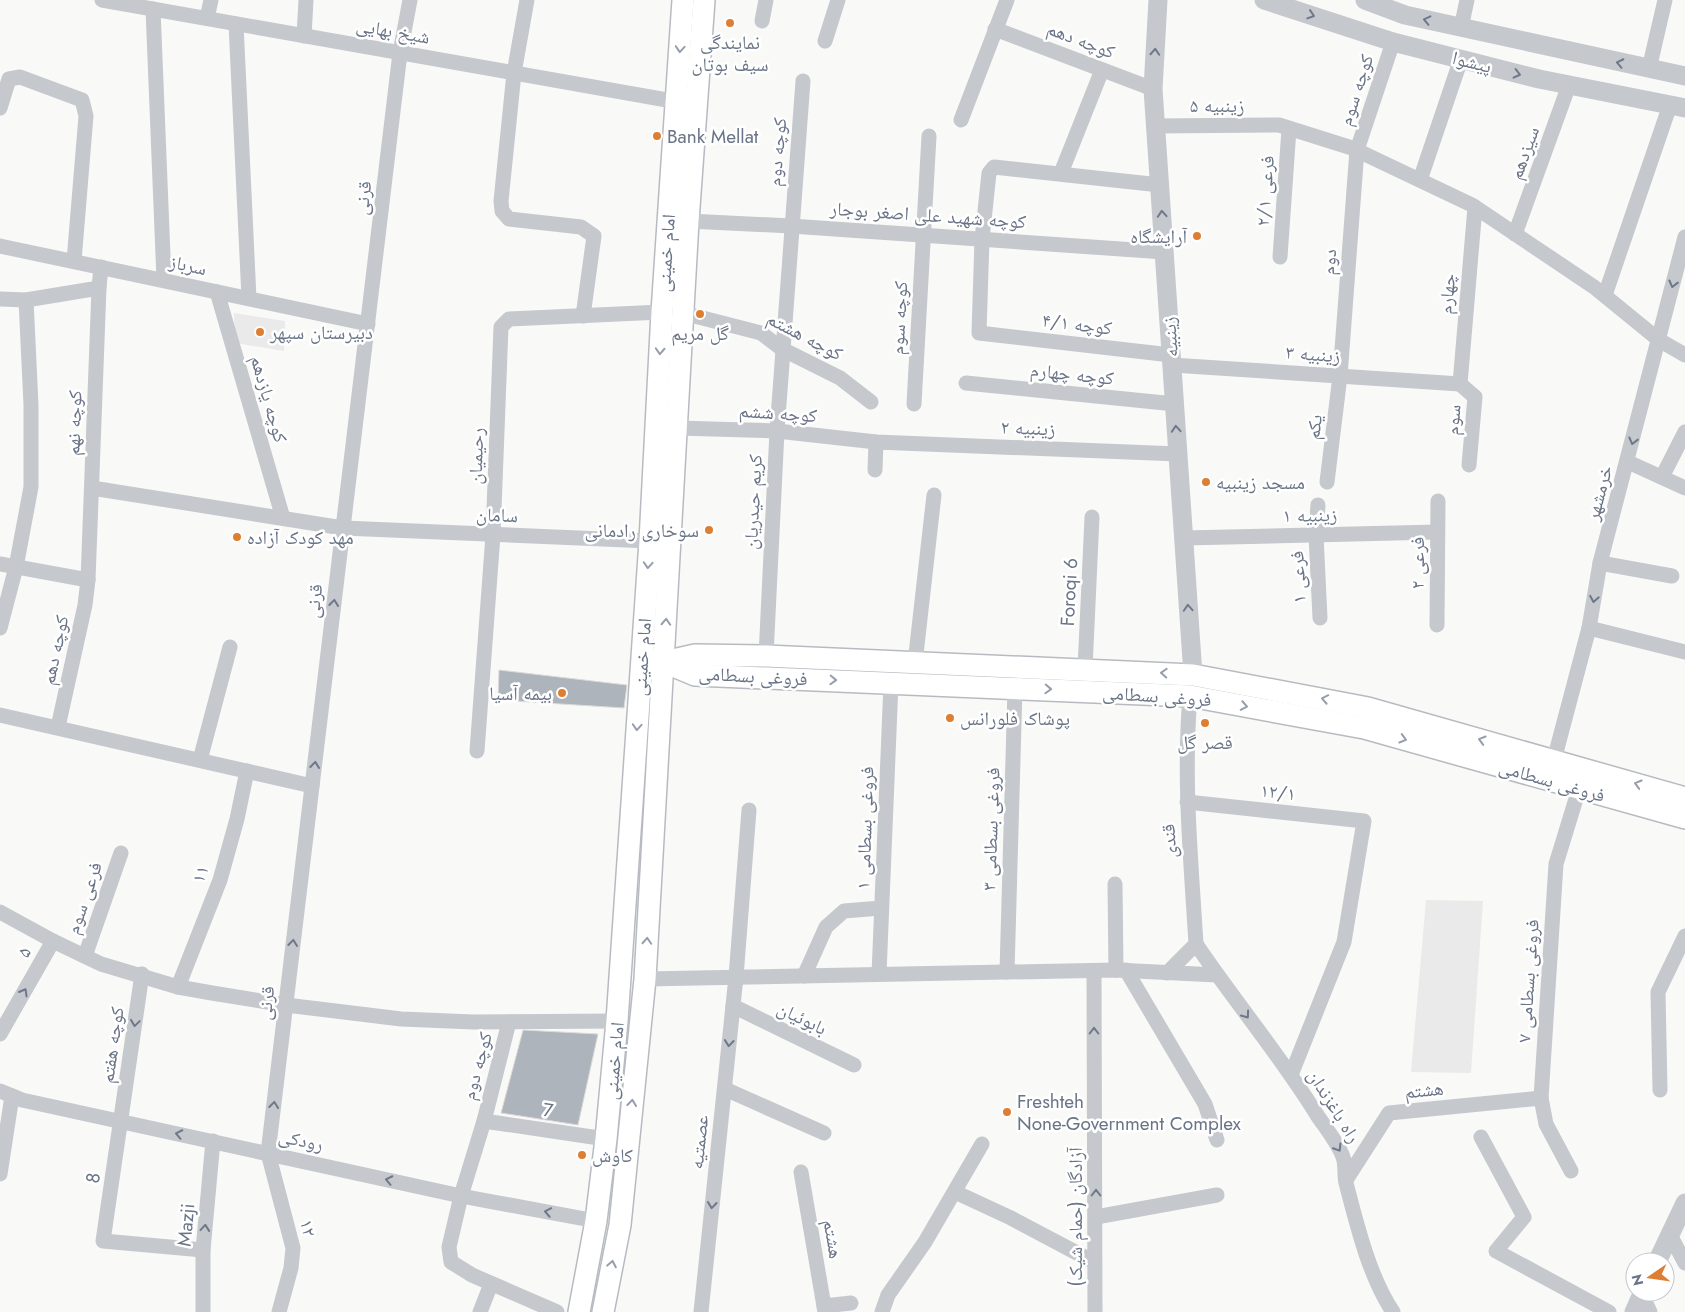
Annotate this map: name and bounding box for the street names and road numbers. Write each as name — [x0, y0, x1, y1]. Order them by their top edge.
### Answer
street label: شیخ بهایی — [354, 11, 432, 51]
street label: کوچه دهم — [1043, 15, 1119, 65]
street label: پیشوا — [1450, 44, 1494, 80]
street label: کوچه سوم — [1332, 51, 1380, 129]
street label: زینبیه ۵ — [1190, 92, 1244, 119]
street label: کوچه دوم — [761, 116, 793, 188]
street label: سیزدهم — [1502, 123, 1546, 183]
street label: فرعی ۲/۱ — [1249, 155, 1281, 227]
street label: قرنی — [348, 179, 378, 216]
street label: کوچه شهید علی اصغر بوجار — [828, 195, 1027, 235]
street label: امام خمینی — [650, 213, 682, 293]
street label: سرباز — [166, 248, 209, 282]
street label: دوم — [1315, 248, 1343, 276]
street label: چهارم — [1432, 273, 1462, 315]
street label: کوچه سوم — [884, 280, 914, 356]
street label: کوچه هشتم — [762, 305, 848, 367]
street label: کوچه ۴/۱ — [1041, 306, 1113, 342]
street label: زینبیه — [1155, 316, 1185, 358]
street label: زینبیه ۳ — [1285, 339, 1341, 369]
street label: کوچه یازدهم — [244, 352, 294, 446]
street label: کوچه چهارم — [1029, 356, 1115, 392]
street label: کوچه نهم — [59, 390, 89, 456]
street label: کوچه ششم — [738, 397, 818, 429]
street label: سوم — [1438, 404, 1468, 436]
street label: یکم — [1299, 413, 1329, 441]
street label: زینبیه ۲ — [1000, 414, 1056, 442]
street label: رحیمیان — [462, 427, 490, 485]
street label: کریم حیدریان — [737, 453, 769, 550]
street label: خرمشهر — [1578, 462, 1619, 524]
street label: سامان — [476, 501, 518, 529]
street label: زینبیه ۱ — [1282, 501, 1338, 529]
street label: فرعی ۲ — [1404, 537, 1431, 589]
street label: فرعی ۱ — [1283, 550, 1313, 604]
street label: Foroqi 6 — [1054, 557, 1084, 627]
street label: قرنی — [299, 582, 329, 619]
street label: کوچه دهم — [34, 613, 76, 687]
street label: امام خمینی — [626, 617, 658, 697]
street label: فروغی بسطامی — [698, 660, 808, 692]
street label: فروغی بسطامی — [1102, 679, 1212, 713]
street label: فروغی بسطامی — [1496, 753, 1608, 809]
street label: فروغی بسطامی ۱ — [849, 766, 881, 890]
street label: فروغی بسطامی ۳ — [975, 767, 1007, 891]
street label: ۱۲/۱ — [1259, 777, 1297, 807]
street label: قندی — [1154, 823, 1184, 859]
street label: فرعی سوم — [59, 858, 109, 938]
street label: ۱۱ — [184, 862, 216, 886]
street label: فروغی بسطامی ۷ — [1510, 918, 1546, 1044]
street label: ۵ — [10, 942, 38, 962]
street label: قرنی — [251, 984, 281, 1021]
street label: بابوئیان — [773, 994, 831, 1042]
street label: کوچه هفتم — [93, 1005, 131, 1085]
street label: امام خمینی — [597, 1021, 631, 1101]
street label: کوچه دوم — [455, 1029, 499, 1103]
street label: راه باغزندان — [1301, 1064, 1367, 1148]
street label: هشتم — [1403, 1075, 1445, 1105]
street label: 7 — [541, 1096, 555, 1124]
street label: عصمتیه — [683, 1113, 715, 1171]
street label: رودکی — [276, 1122, 326, 1158]
street label: آزادگان (حمام شیک) — [1062, 1146, 1089, 1287]
street label: 8 — [79, 1171, 107, 1185]
street label: Mazji — [171, 1202, 201, 1248]
street label: ۱۲ — [293, 1216, 323, 1240]
street label: هشتم — [816, 1217, 850, 1261]

